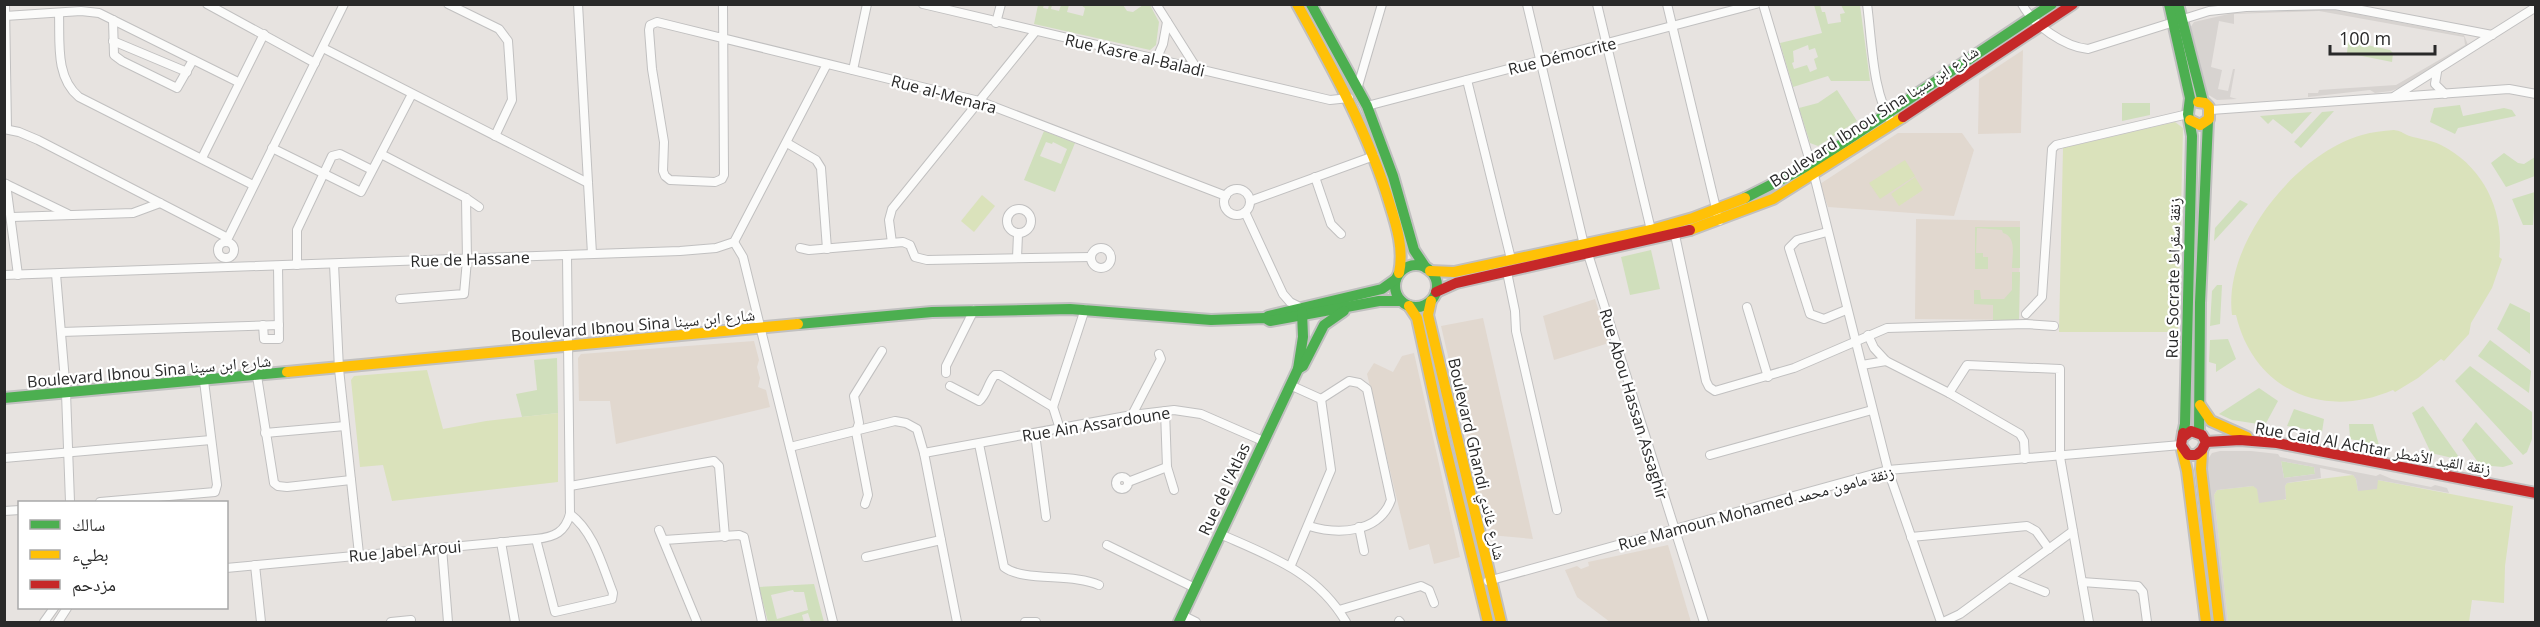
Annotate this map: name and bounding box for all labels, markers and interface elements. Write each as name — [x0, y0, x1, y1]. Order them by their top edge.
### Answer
scale bar — [2330, 18, 2435, 56]
text: 100 m — [2339, 26, 2391, 50]
street label: Rue Kasre al-Baladi — [1063, 28, 1207, 82]
street label: Rue Démocrite — [1506, 32, 1618, 80]
street label: Boulevard Ibnou Sina شارع ابن سينا — [1765, 40, 1983, 192]
street label: Rue al-Menara — [889, 69, 999, 119]
street label: Rue Socrate زنقة سقراط — [2161, 198, 2185, 358]
street label: Rue de Hassane — [410, 246, 530, 272]
street label: Boulevard Ibnou Sina شارع ابن سينا — [510, 303, 756, 347]
street label: Rue Abou Hassan Assaghir — [1594, 306, 1674, 503]
street label: Boulevard Ibnou Sina شارع ابن سينا — [26, 349, 272, 393]
street label: Boulevard Ghandi شارع غاندي — [1441, 356, 1511, 563]
street label: Rue Ain Assardoune — [1020, 401, 1172, 447]
street label: Rue Caid Al Achtar زنقة القيد الأشطر — [2253, 416, 2493, 480]
street label: Rue de l'Atlas — [1193, 439, 1255, 539]
street label: Rue Mamoun Mohamed زنقة مامون محمد — [1616, 461, 1896, 555]
legend — [18, 501, 228, 609]
text: سالك — [72, 512, 105, 536]
street label: Rue Jabel Aroui — [348, 535, 462, 567]
text: بطيء — [72, 542, 109, 570]
text: مزدحم — [72, 572, 116, 597]

